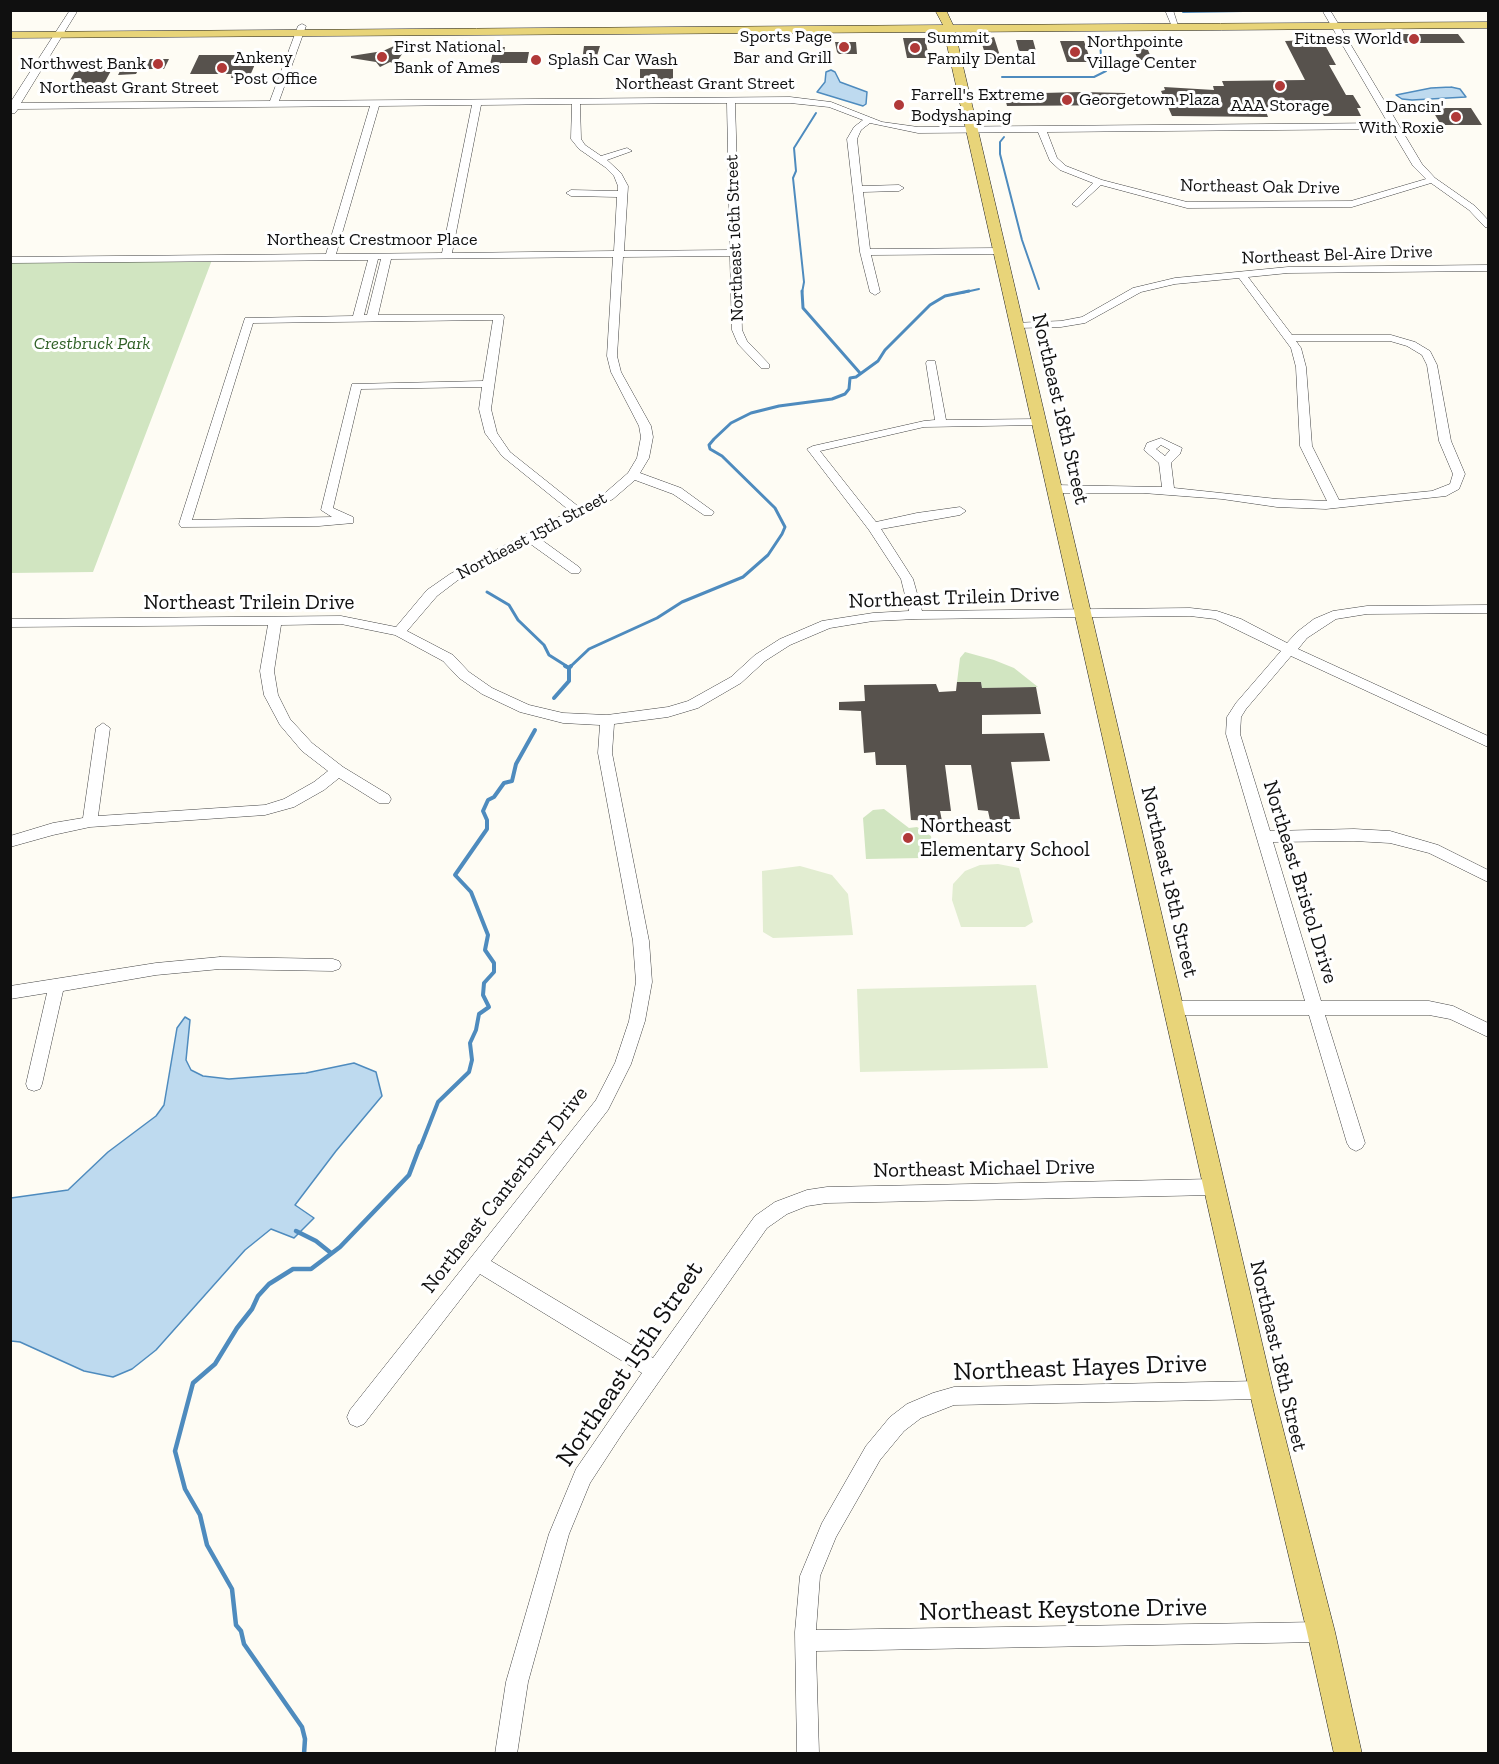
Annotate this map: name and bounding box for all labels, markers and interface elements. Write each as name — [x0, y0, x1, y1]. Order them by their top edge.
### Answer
place label: Sports Page Bar and Grill — [733, 26, 832, 68]
place label: Summit Family Dental — [927, 27, 1036, 70]
place label: Fitness World — [1294, 28, 1402, 50]
place label: Northpointe Village Center — [1087, 31, 1197, 74]
marker: Fitness World — [1407, 32, 1421, 46]
place label: First National Bank of Ames — [394, 36, 502, 78]
marker: Sports Page Bar and Grill — [837, 40, 851, 54]
marker: Summit Family Dental — [908, 41, 922, 55]
marker: Northpointe Village Center — [1068, 45, 1082, 59]
place label: Ankeny Post Office — [234, 47, 317, 90]
place label: Splash Car Wash — [548, 49, 678, 71]
marker: First National Bank of Ames — [375, 50, 389, 64]
place label: Northwest Bank — [20, 53, 146, 75]
marker: Splash Car Wash — [529, 53, 543, 67]
marker: Northwest Bank — [151, 57, 165, 71]
marker: Ankeny Post Office — [215, 61, 229, 75]
street label: Northeast Grant Street — [615, 73, 795, 95]
street label: Northeast Grant Street — [39, 77, 219, 99]
marker: AAA Storage — [1273, 79, 1287, 93]
place label: Farrell's Extreme Bodyshaping — [911, 84, 1044, 127]
place label: Georgetown Plaza — [1079, 89, 1220, 111]
marker: Georgetown Plaza — [1060, 93, 1074, 107]
place label: AAA Storage — [1230, 95, 1330, 117]
place label: Dancin' With Roxie — [1359, 96, 1444, 138]
marker: Farrell's Extreme Bodyshaping — [892, 98, 906, 112]
marker: Dancin' With Roxie — [1449, 110, 1463, 124]
street label: Northeast 16th Street — [721, 154, 749, 322]
street label: Northeast Oak Drive — [1180, 175, 1340, 199]
street label: Northeast Crestmoor Place — [267, 229, 477, 251]
street label: Northeast Bel-Aire Drive — [1241, 241, 1433, 269]
street label: Northeast 18th Street — [1026, 311, 1094, 507]
park label: Crestbruck Park — [34, 333, 150, 355]
street label: Northeast 15th Street — [453, 487, 611, 585]
street label: Northeast Trilein Drive — [848, 582, 1060, 614]
street label: Northeast Trilein Drive — [144, 590, 354, 616]
street label: Northeast Bristol Drive — [1257, 777, 1343, 987]
street label: Northeast 18th Street — [1135, 784, 1203, 980]
place label: Northeast Elementary School — [920, 813, 1090, 863]
marker: Northeast Elementary School — [901, 831, 915, 845]
street label: Northeast Canterbury Drive — [417, 1082, 593, 1298]
street label: Northeast Michael Drive — [873, 1154, 1095, 1184]
street label: Northeast 15th Street — [550, 1255, 710, 1473]
street label: Northeast 18th Street — [1244, 1258, 1312, 1454]
street label: Northeast Hayes Drive — [953, 1348, 1207, 1388]
street label: Northeast Keystone Drive — [919, 1592, 1207, 1628]

